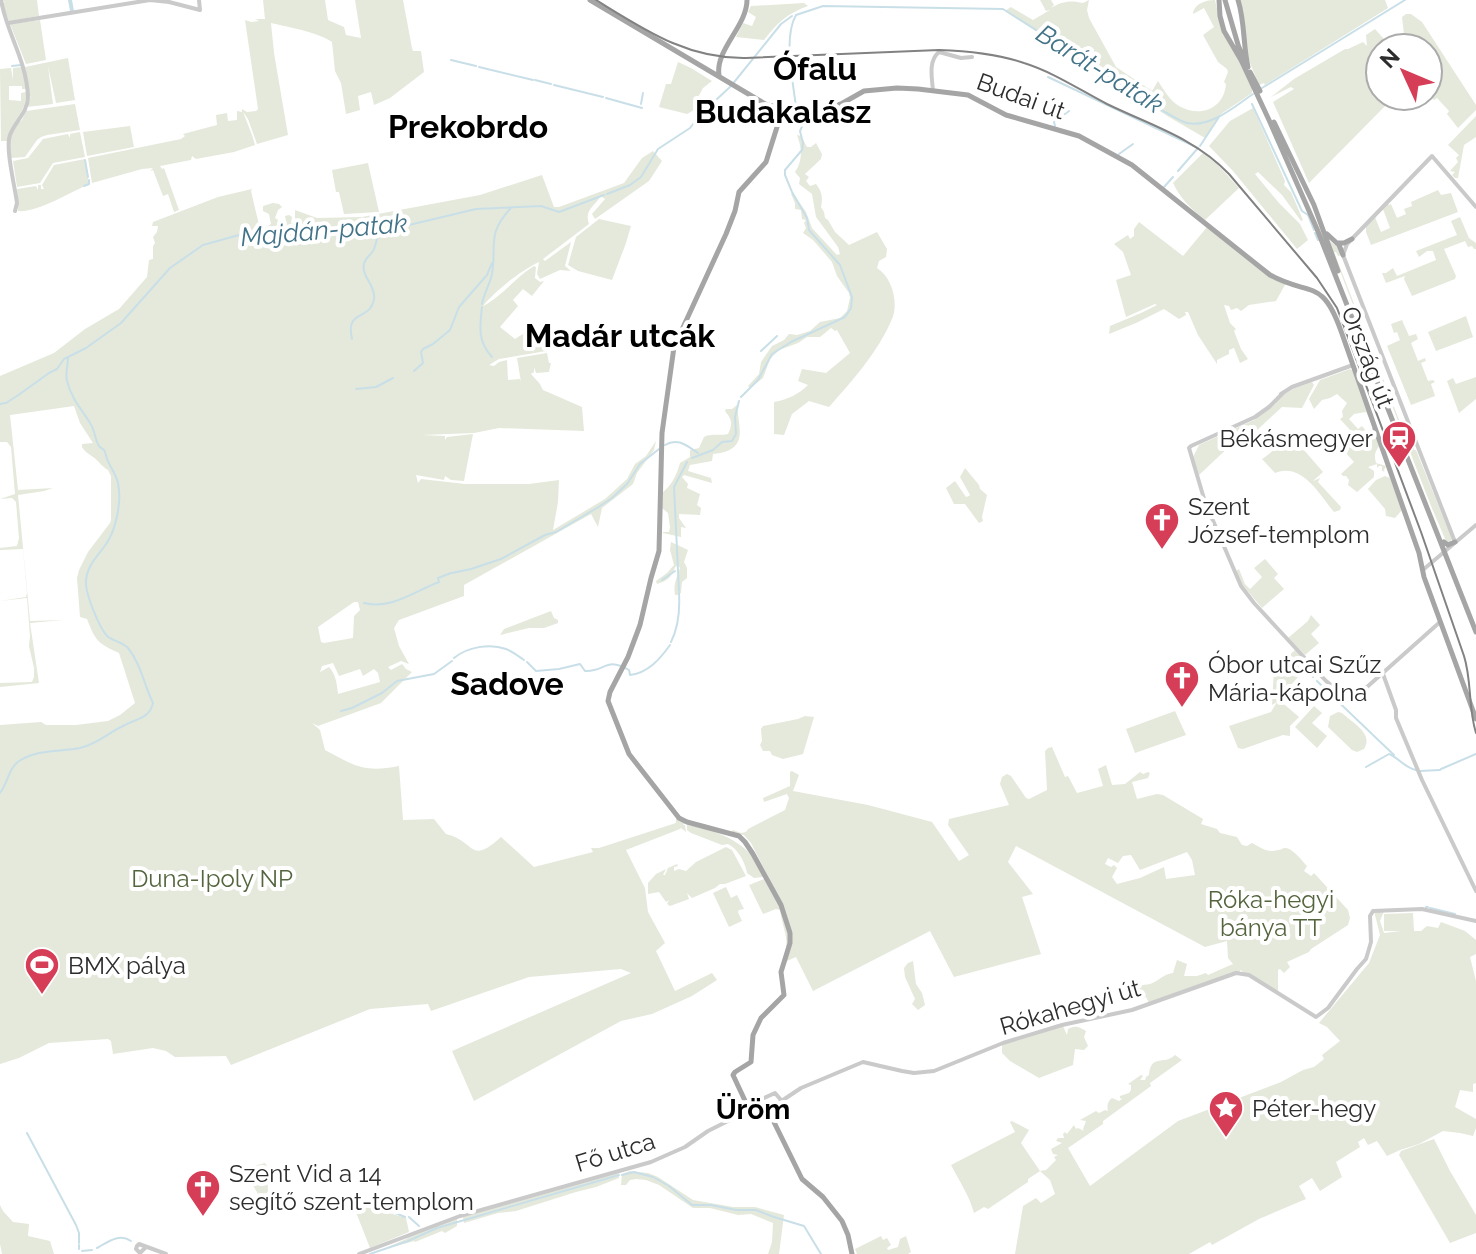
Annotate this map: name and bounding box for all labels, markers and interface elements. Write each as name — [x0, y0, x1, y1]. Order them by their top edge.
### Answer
water label: Barát-patak — [1031, 18, 1169, 120]
north arrow — [1364, 32, 1444, 112]
text: N — [1374, 43, 1405, 73]
district label: Ófalu — [773, 50, 857, 87]
street label: Budai út — [973, 67, 1069, 125]
district label: Budakalász — [695, 93, 871, 130]
district label: Prekobrdo — [388, 108, 548, 145]
water label: Majdán-patak — [239, 208, 409, 252]
street label: Ország út — [1335, 302, 1401, 412]
district label: Madár utcák — [525, 317, 715, 354]
station icon: Békásmegyer — [1380, 419, 1418, 469]
place label: Békásmegyer — [1220, 424, 1374, 453]
place label: Szent József-templom — [1188, 492, 1370, 549]
church icon: Szent József-templom — [1143, 501, 1181, 551]
place label: Óbor utcai Szűz Mária-kápolna — [1208, 650, 1381, 707]
church icon: Óbor utcai Szűz Mária-kápolna — [1163, 659, 1201, 709]
district label: Sadove — [450, 665, 564, 702]
park label: Duna-Ipoly NP — [131, 864, 293, 893]
park label: Róka-hegyi bánya TT — [1208, 885, 1334, 942]
sports icon: BMX pálya — [23, 946, 61, 996]
place label: BMX pálya — [68, 951, 186, 980]
street label: Rókahegyi út — [996, 973, 1144, 1041]
place icon: Péter-hegy — [1207, 1089, 1245, 1139]
district label: Üröm — [716, 1093, 790, 1126]
place label: Péter-hegy — [1252, 1094, 1376, 1123]
street label: Fő utca — [571, 1126, 659, 1178]
place label: Szent Vid a 14 segítő szent-templom — [229, 1159, 474, 1216]
church icon: Szent Vid a 14 segítő szent-templom — [184, 1168, 222, 1218]

